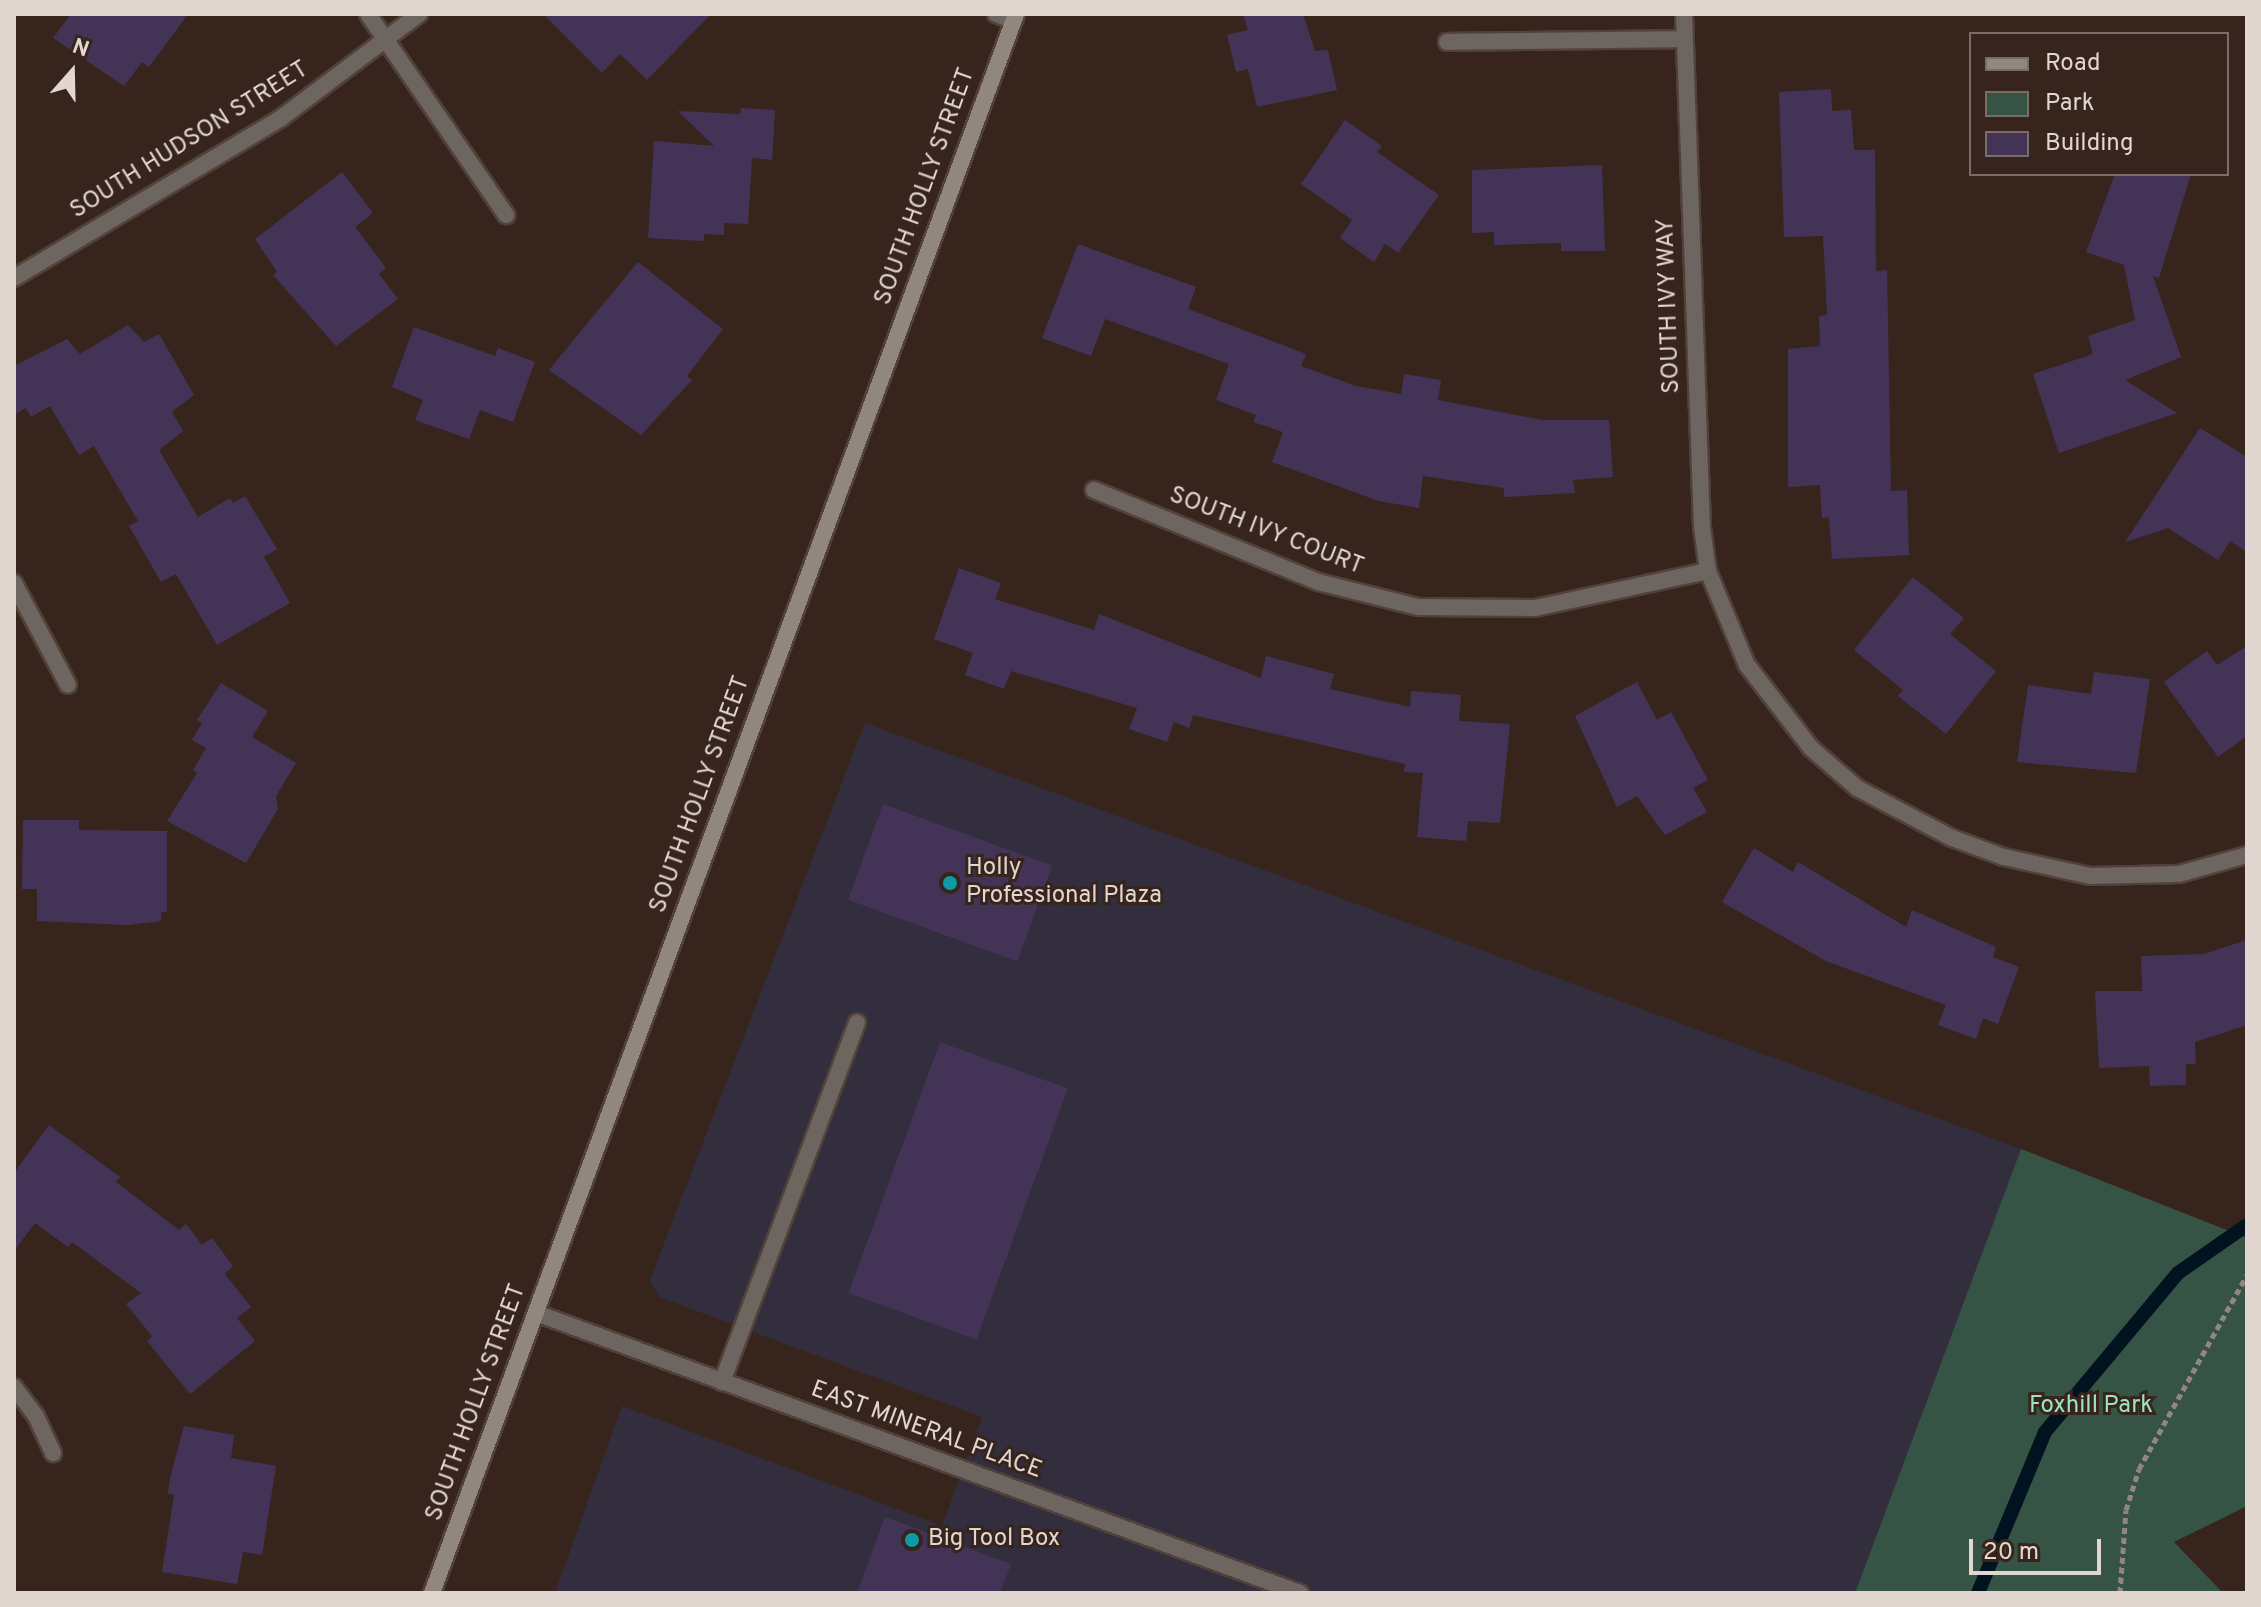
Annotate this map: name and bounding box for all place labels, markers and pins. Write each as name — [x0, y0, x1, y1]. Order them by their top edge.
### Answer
place label: Holly Professional Plaza — [966, 855, 1162, 911]
marker: Holly Professional Plaza — [941, 874, 959, 892]
place label: Big Tool Box — [928, 1526, 1061, 1554]
marker: Big Tool Box — [903, 1531, 921, 1549]

